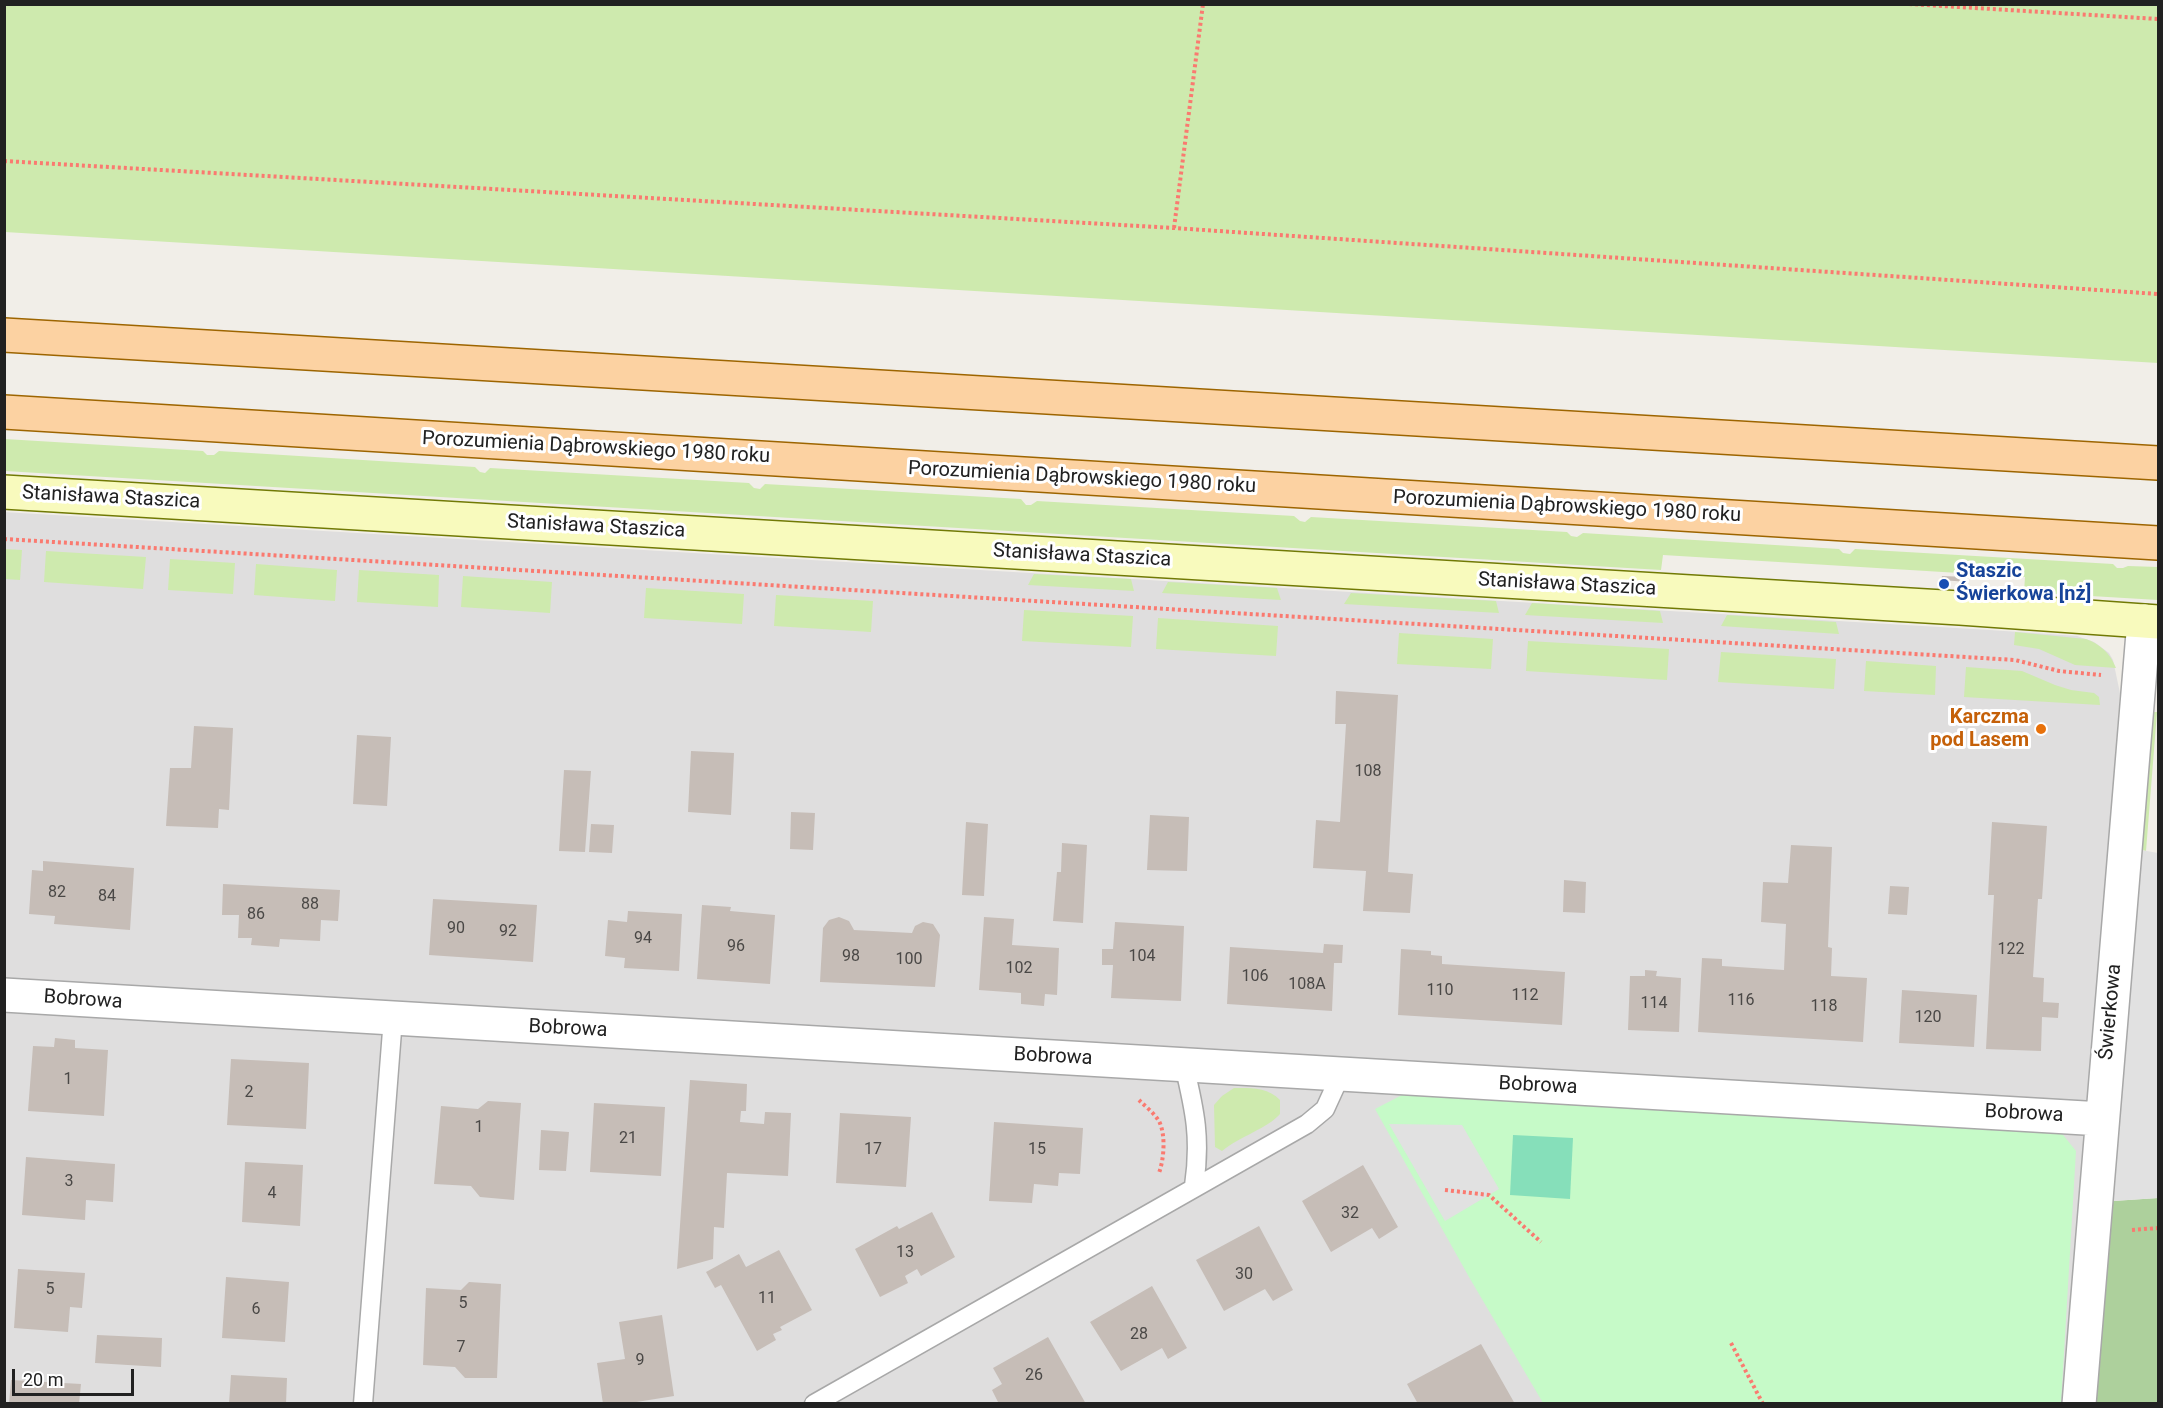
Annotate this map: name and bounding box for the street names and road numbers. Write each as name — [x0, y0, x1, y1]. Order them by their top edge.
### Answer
street label: Porozumienia Dąbrowskiego 1980 roku — [421, 427, 771, 469]
street label: Porozumienia Dąbrowskiego 1980 roku — [907, 457, 1257, 499]
street label: Stanisława Staszica — [21, 481, 201, 515]
street label: Porozumienia Dąbrowskiego 1980 roku — [1392, 486, 1742, 528]
street label: Stanisława Staszica — [506, 510, 686, 544]
street label: Stanisława Staszica — [992, 539, 1172, 573]
street label: Stanisława Staszica — [1477, 568, 1657, 602]
street label: Świerkowa — [2095, 963, 2127, 1061]
street label: Bobrowa — [43, 985, 123, 1015]
street label: Bobrowa — [528, 1015, 608, 1043]
street label: Bobrowa — [1013, 1043, 1093, 1071]
street label: Bobrowa — [1498, 1072, 1578, 1100]
street label: Bobrowa — [1984, 1100, 2064, 1128]

